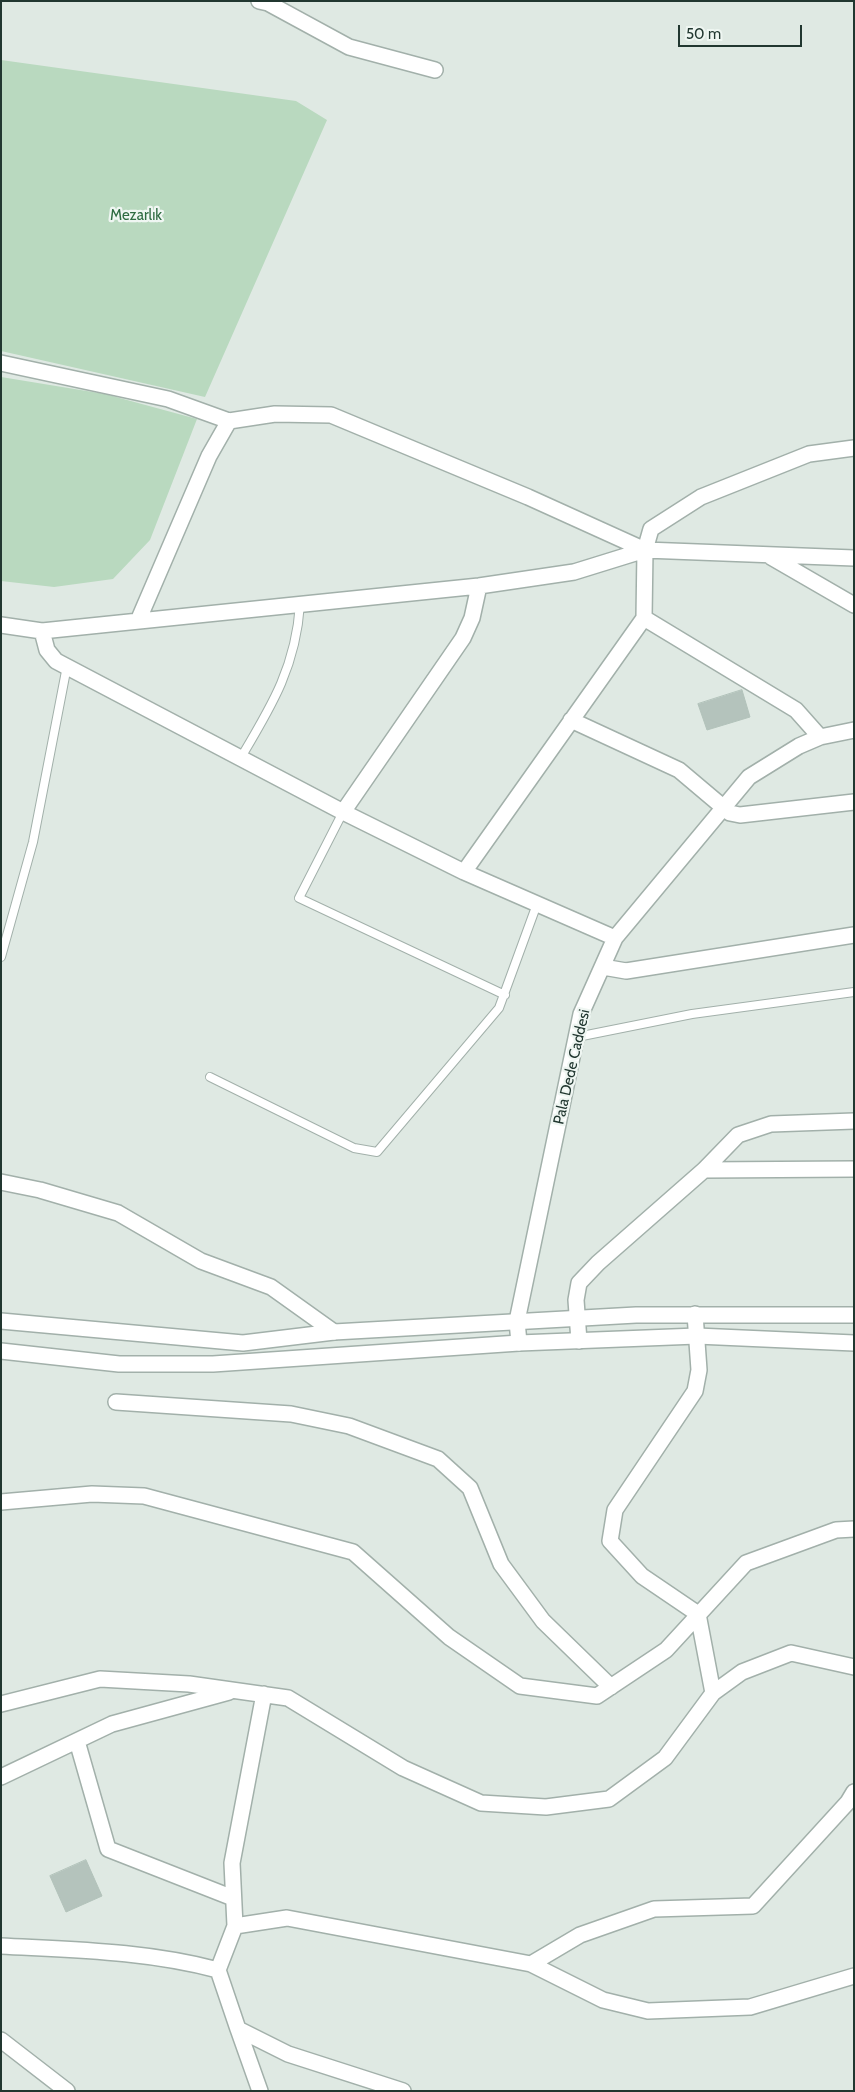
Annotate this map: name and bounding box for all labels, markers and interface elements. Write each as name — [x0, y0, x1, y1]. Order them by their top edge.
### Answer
scale bar — [680, 15, 804, 47]
text: 50 m — [686, 25, 721, 43]
park label: Mezarlık — [110, 207, 162, 225]
street label: Pala Dede Caddesi — [550, 1008, 594, 1126]

